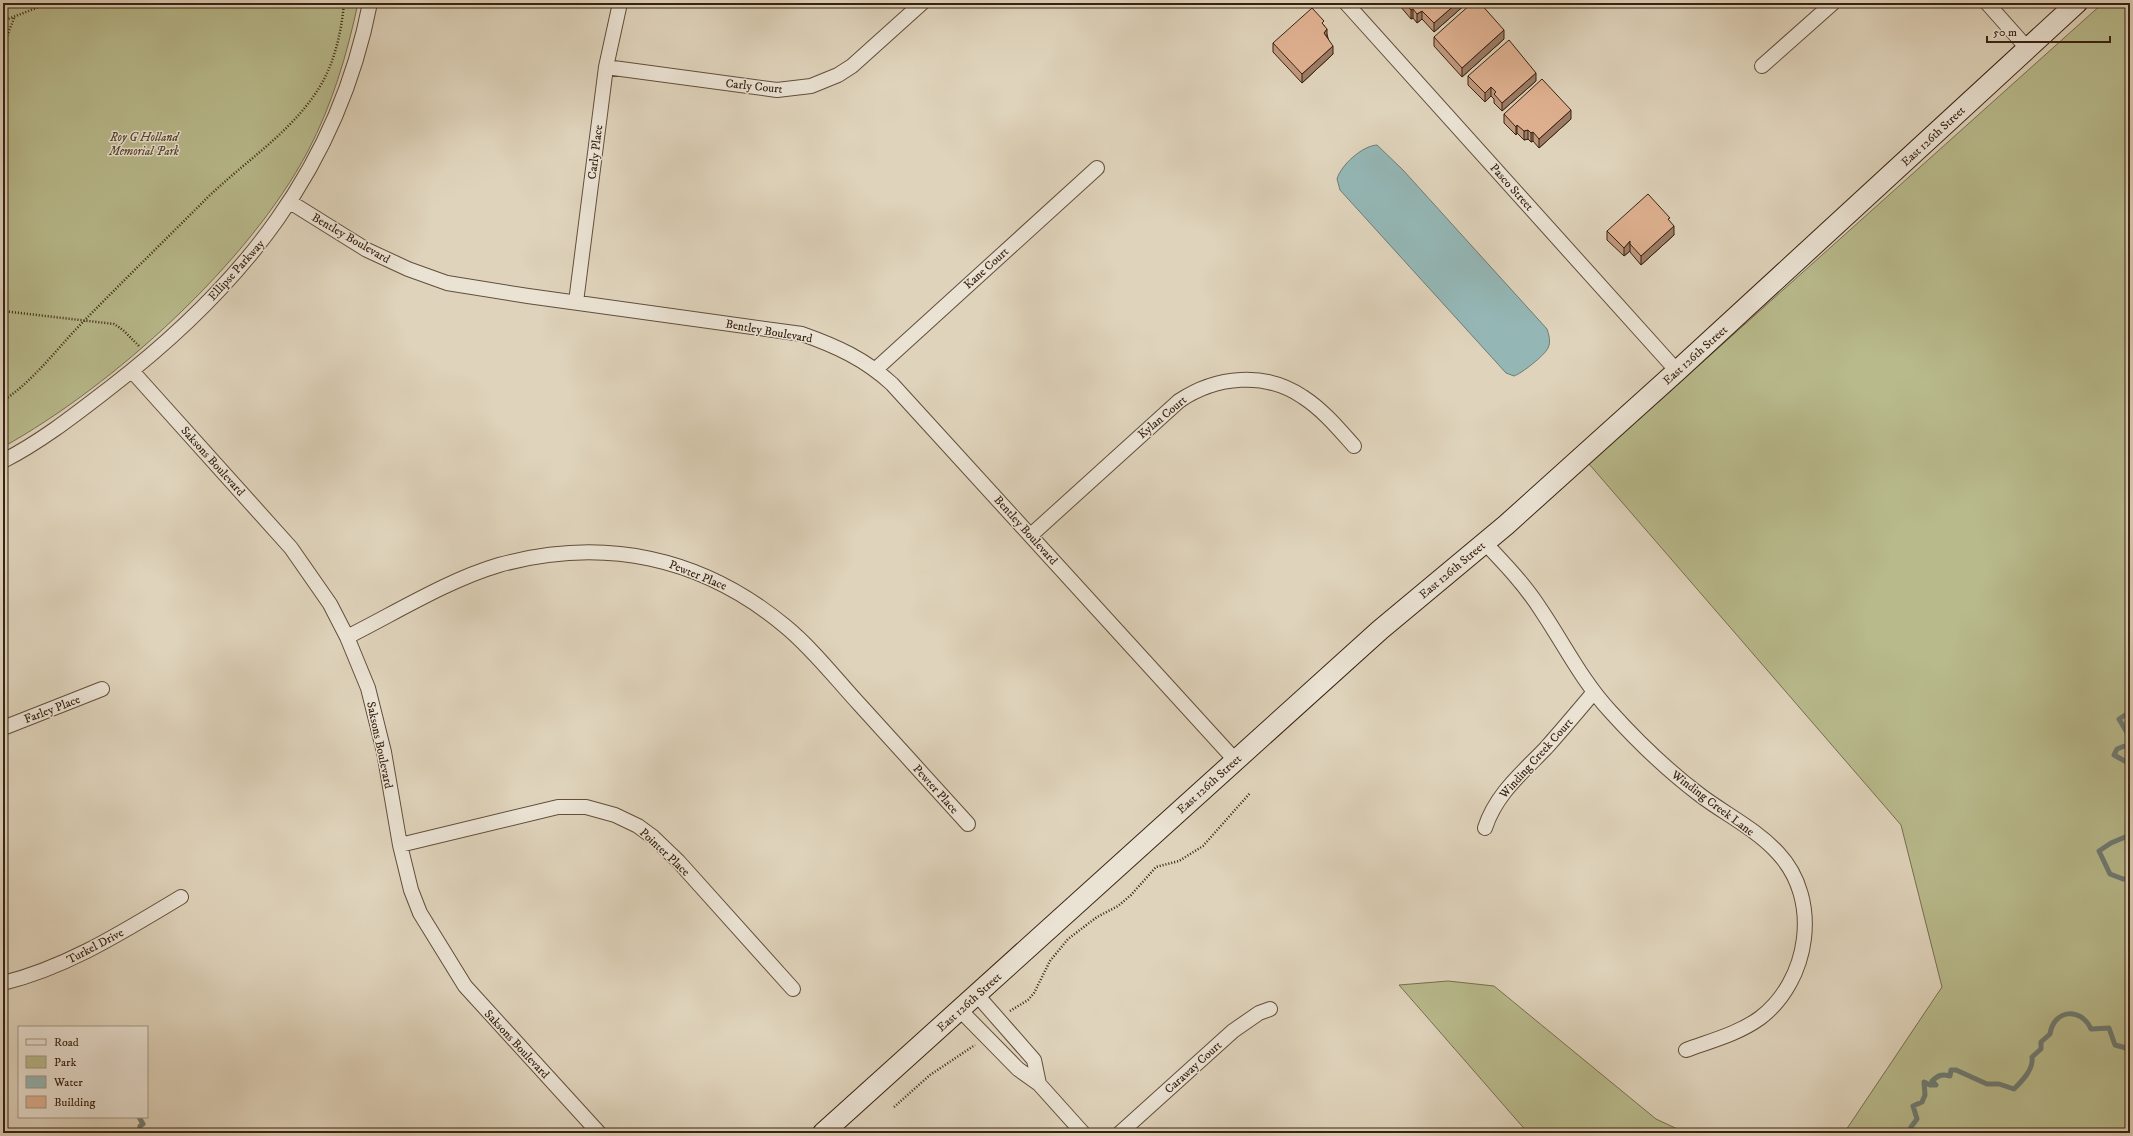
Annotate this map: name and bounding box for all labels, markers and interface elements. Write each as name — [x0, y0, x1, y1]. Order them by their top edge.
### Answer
scale bar — [1987, 18, 2110, 44]
text: 50 m — [1993, 25, 2017, 40]
street label: Carly Court — [725, 76, 783, 97]
street label: East 126th Street — [1898, 103, 1968, 170]
street label: Carly Place — [585, 124, 606, 180]
park label: Roy G Holland Memorial Park — [108, 130, 180, 159]
street label: Pasco Street — [1487, 161, 1537, 214]
street label: Bentley Boulevard — [309, 210, 393, 267]
street label: Ellipse Parkway — [205, 236, 268, 304]
street label: Kane Court — [961, 244, 1012, 292]
street label: Bentley Boulevard — [724, 316, 814, 347]
street label: East 126th Street — [1660, 322, 1731, 388]
street label: Kylan Court — [1135, 393, 1190, 442]
street label: Saksons Boulevard — [177, 423, 248, 499]
street label: Bentley Boulevard — [991, 493, 1061, 568]
street label: East 126th Street — [1416, 538, 1489, 602]
street label: Pewter Place — [667, 557, 729, 594]
street label: Farley Place — [22, 692, 82, 727]
street label: Saksons Boulevard — [363, 700, 396, 790]
street label: Winding Creek Court — [1496, 715, 1576, 802]
street label: East 126th Street — [1174, 751, 1245, 817]
street label: Pewter Place — [910, 762, 962, 817]
street label: Winding Creek Lane — [1668, 767, 1757, 839]
street label: Pointer Place — [636, 825, 693, 880]
street label: Turkel Drive — [64, 925, 126, 968]
street label: East 126th Street — [934, 969, 1005, 1035]
street label: Saksons Boulevard — [481, 1007, 552, 1082]
legend — [18, 1026, 148, 1118]
text: Road — [54, 1035, 79, 1050]
street label: Caraway Court — [1162, 1038, 1225, 1097]
text: Park — [54, 1055, 76, 1070]
text: Water — [53, 1075, 83, 1090]
text: Building — [54, 1095, 95, 1110]

